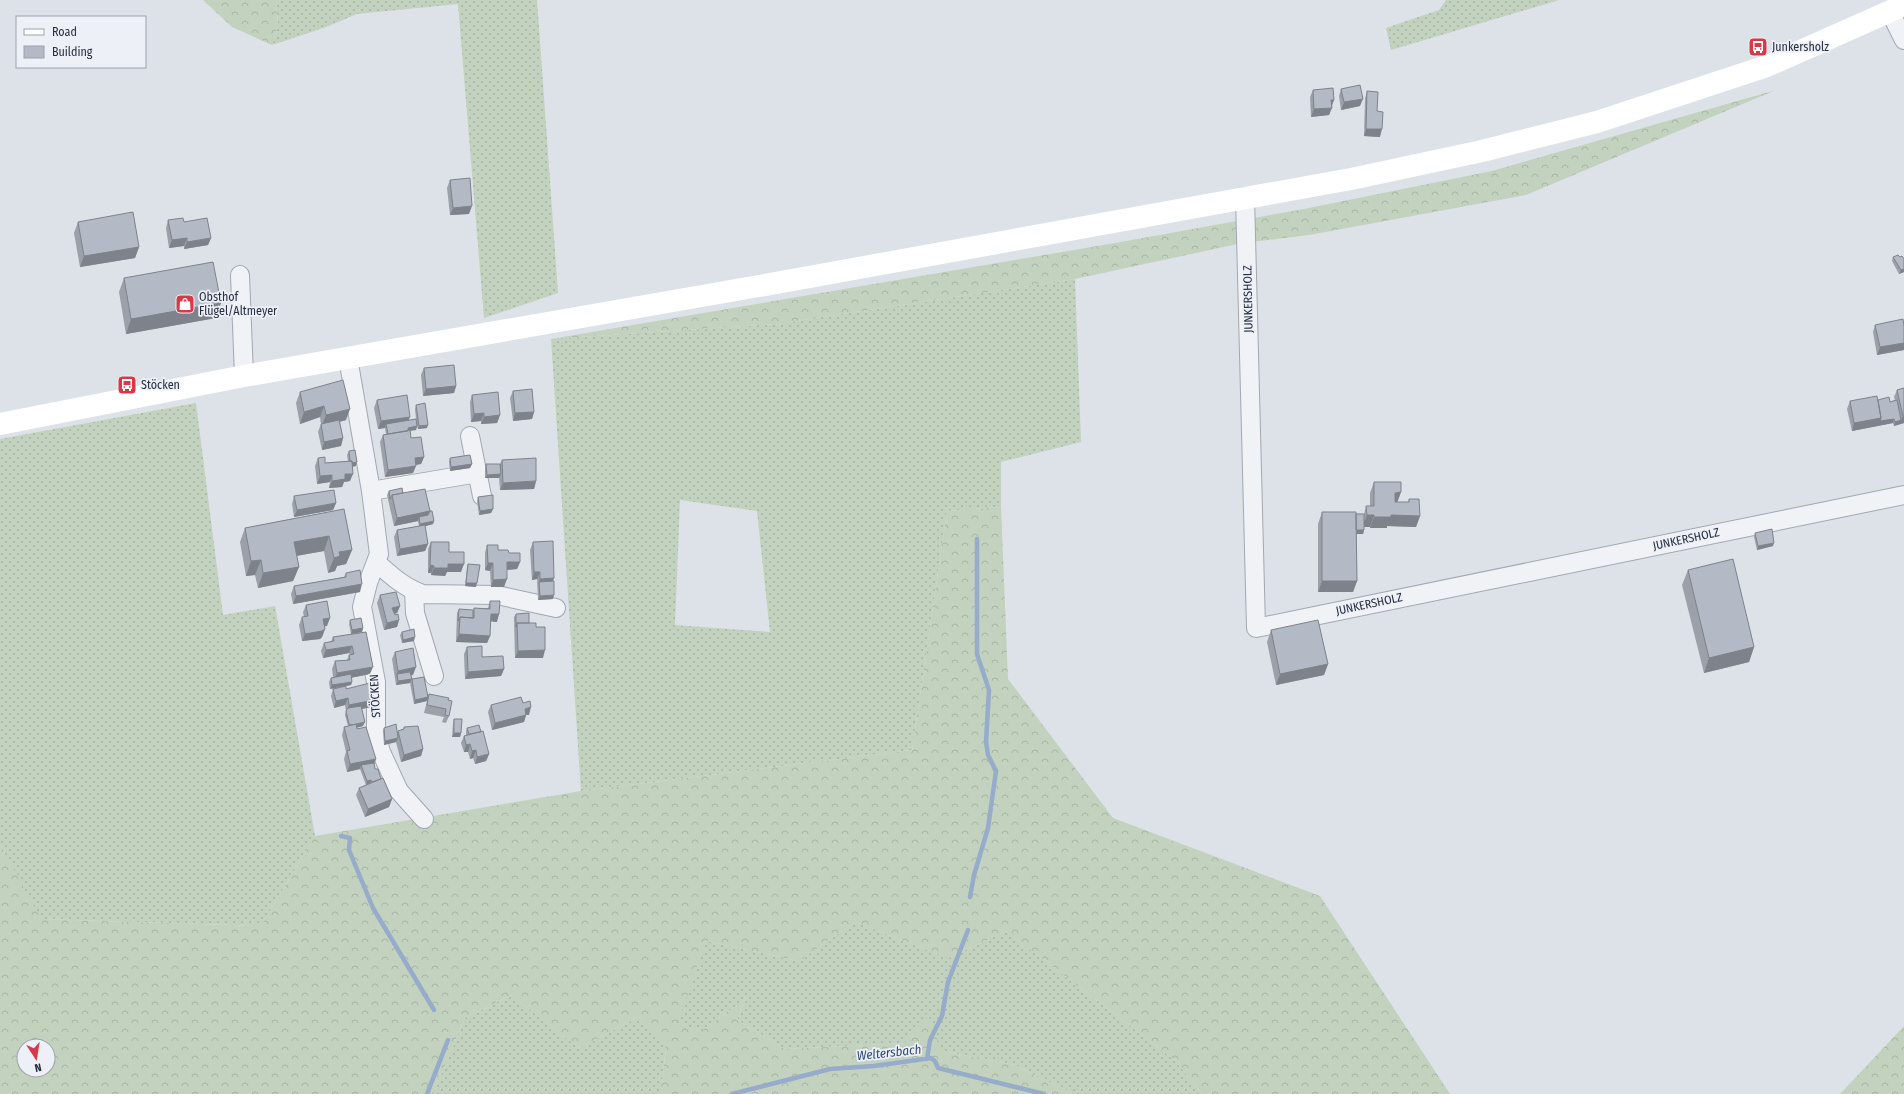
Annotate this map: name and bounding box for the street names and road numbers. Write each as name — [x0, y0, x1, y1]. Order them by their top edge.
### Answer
street label: JUNKERSHOLZ — [1240, 265, 1256, 333]
street label: JUNKERSHOLZ — [1651, 525, 1721, 553]
street label: JUNKERSHOLZ — [1334, 590, 1404, 618]
street label: STÖCKEN — [365, 674, 383, 718]

